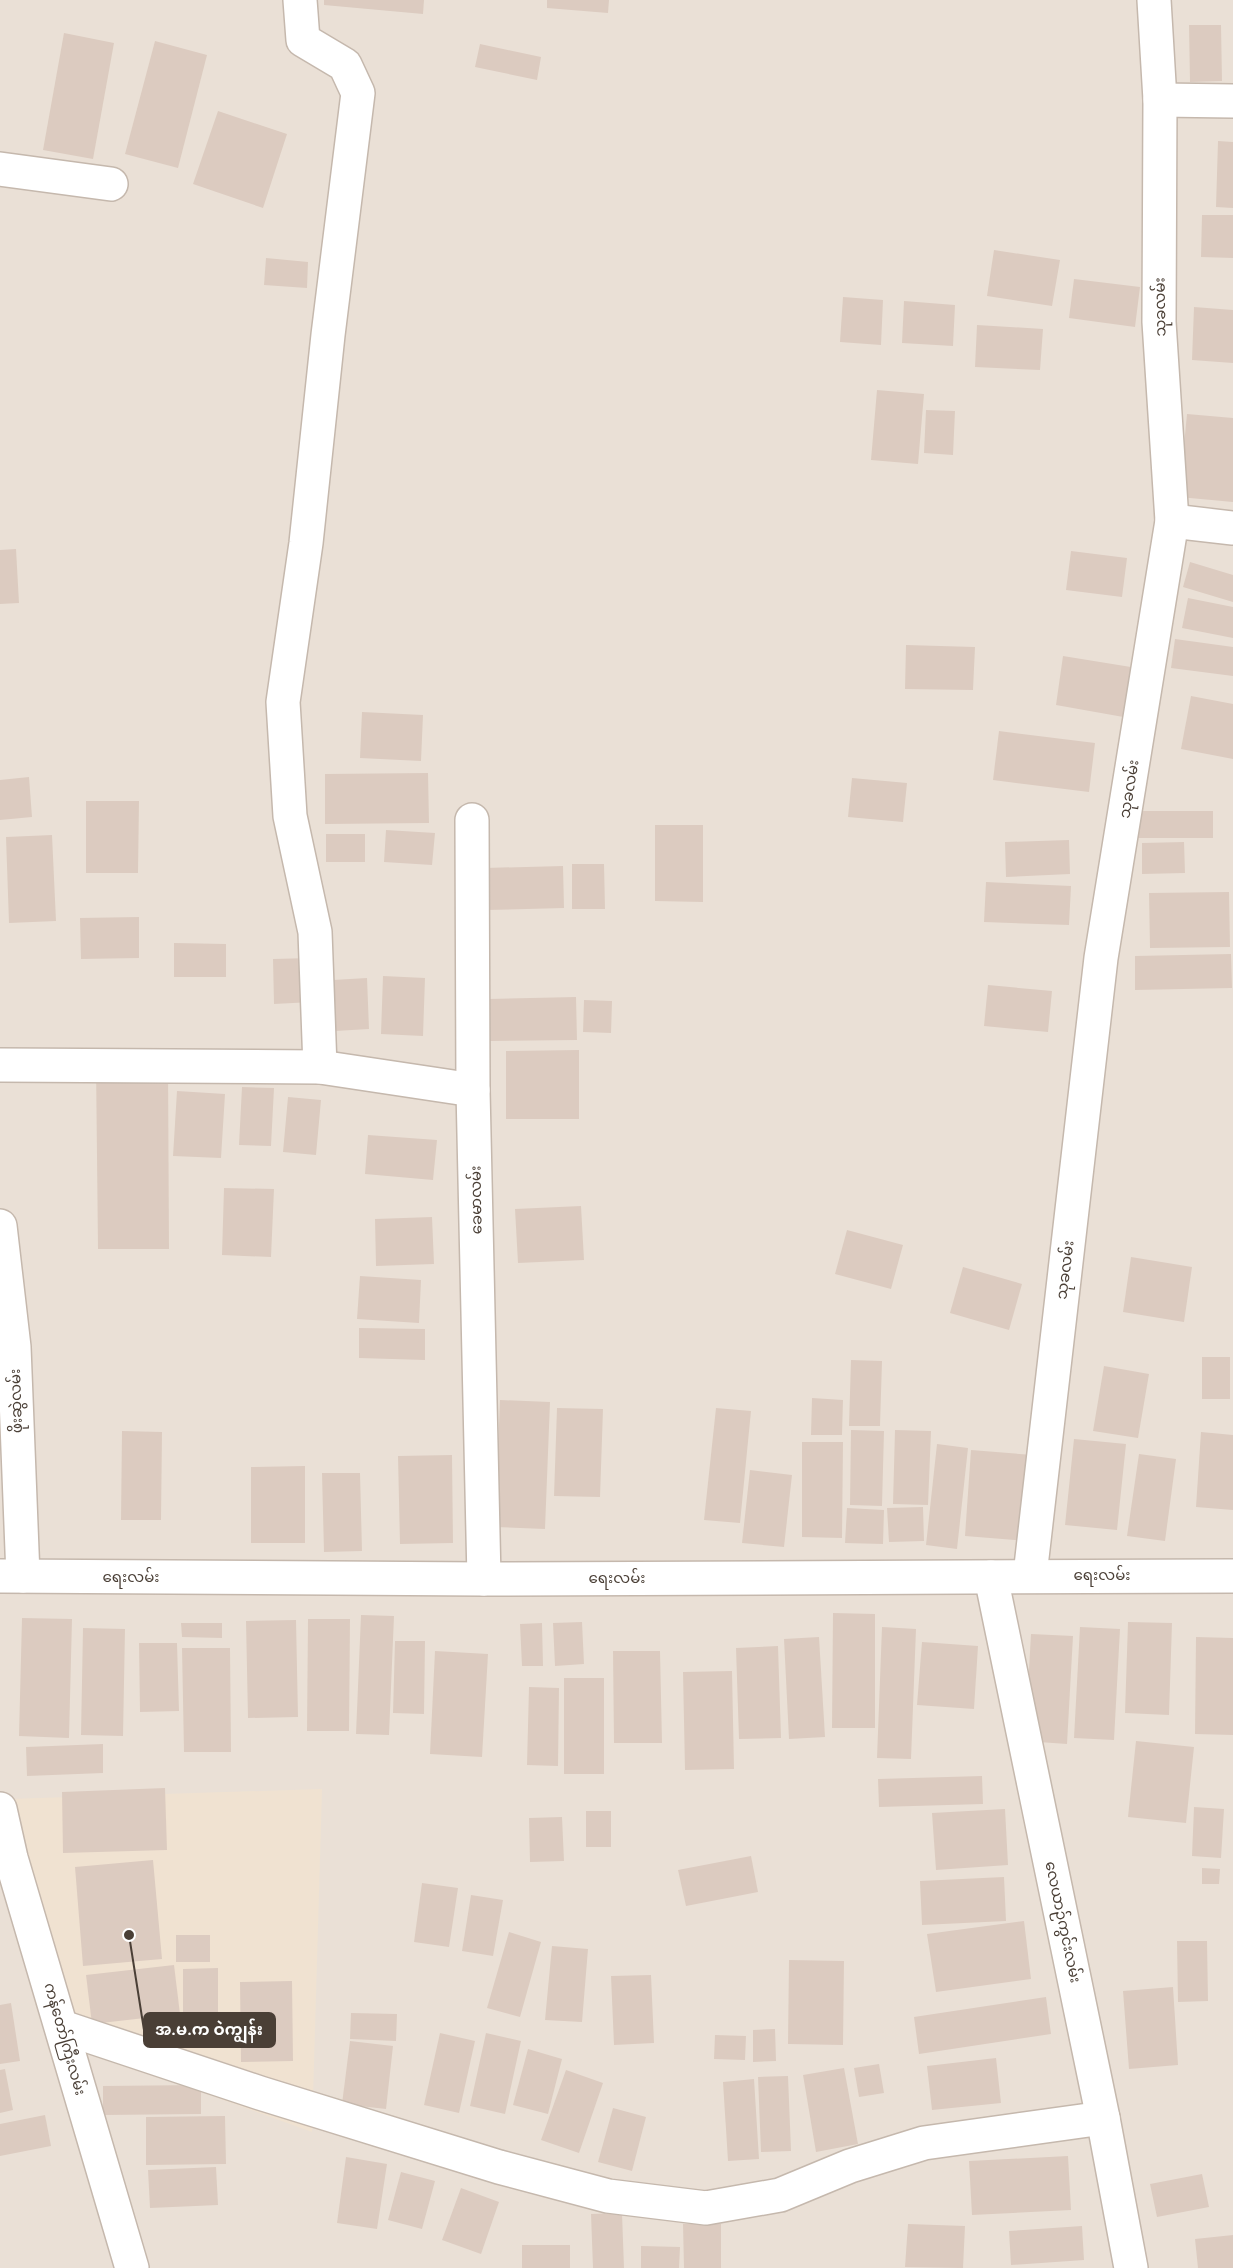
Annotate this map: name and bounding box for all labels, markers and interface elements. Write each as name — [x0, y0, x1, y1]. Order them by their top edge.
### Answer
street label: သုခလမ်း — [1149, 277, 1173, 337]
street label: သုခလမ်း — [1114, 758, 1145, 820]
street label: ခေမာလမ်း — [465, 1166, 486, 1234]
street label: သုခလမ်း — [1051, 1239, 1081, 1301]
street label: ဖိုးဆွဲလမ်း — [5, 1368, 29, 1434]
street label: ရေးလမ်း — [1073, 1565, 1131, 1587]
street label: ရေးလမ်း — [102, 1567, 160, 1589]
street label: ရေးလမ်း — [588, 1568, 646, 1590]
street label: လေယာဉ်ကွင်းလမ်း — [1038, 1859, 1086, 1985]
street label: ကန်တော်ကြီးလမ်း — [37, 1980, 91, 2098]
callout: အ.မ.က ဝဲကျွန်း — [144, 2013, 275, 2047]
text: အ.မ.က ဝဲကျွန်း — [155, 2018, 263, 2044]

